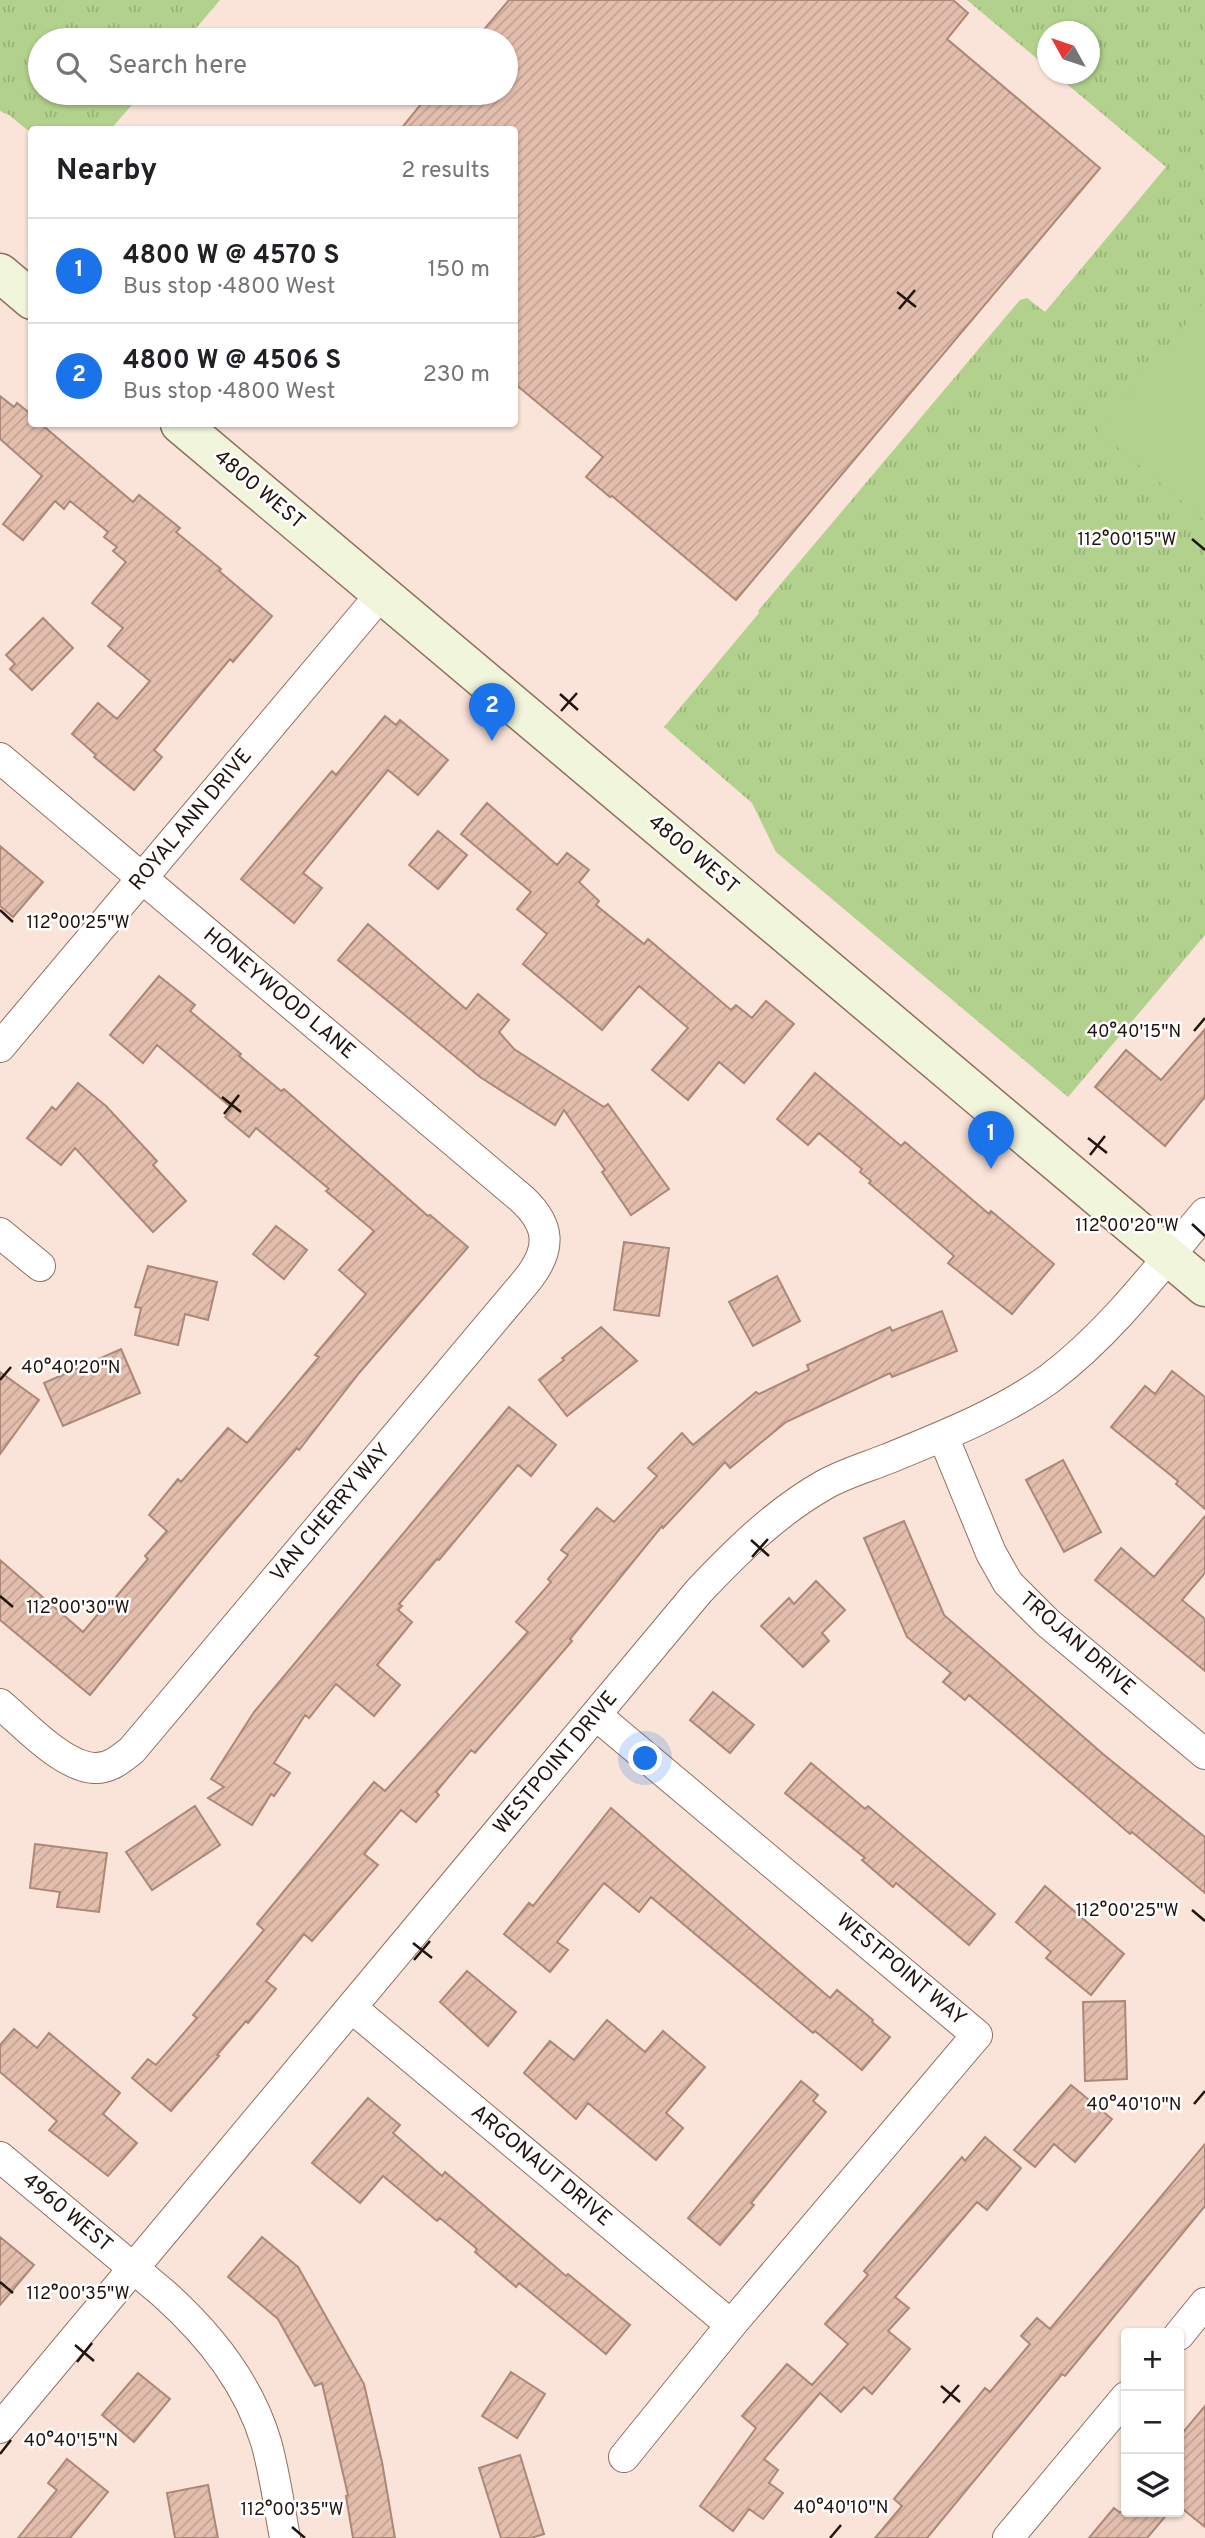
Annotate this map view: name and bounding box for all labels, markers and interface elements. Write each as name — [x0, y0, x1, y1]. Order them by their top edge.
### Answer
north arrow — [1037, 21, 1100, 84]
search box — [28, 28, 518, 105]
icon: search — [52, 48, 90, 86]
text: Search here — [108, 50, 247, 83]
text: Nearby — [56, 153, 157, 190]
text: 2 results — [401, 157, 490, 186]
text: 4800 W @ 4570 S — [123, 240, 339, 273]
text: 1 — [74, 256, 84, 285]
text: 150 m — [428, 256, 490, 285]
text: Bus stop · 4800 West — [123, 273, 335, 302]
text: 4800 W @ 4506 S — [123, 345, 341, 378]
text: 2 — [72, 361, 86, 390]
text: 230 m — [423, 361, 490, 390]
text: Bus stop · 4800 West — [123, 378, 335, 407]
street label: 4800 WEST — [208, 444, 310, 536]
text: 112°00'15"W — [1078, 529, 1176, 552]
pin: 2 — [469, 683, 515, 741]
street label: ROYAL ANN DRIVE — [124, 743, 258, 897]
street label: 4800 WEST — [642, 809, 744, 901]
text: 112°00'25"W — [26, 912, 130, 935]
street label: HONEYWOOD LANE — [197, 922, 361, 1066]
text: 40°40'15"N — [1087, 1021, 1181, 1044]
pin: 1 — [968, 1111, 1014, 1169]
text: 112°00'20"W — [1075, 1215, 1179, 1238]
text: 40°40'20"N — [21, 1357, 121, 1380]
street label: VAN CHERRY WAY — [265, 1438, 397, 1588]
street label: TROJAN DRIVE — [1013, 1586, 1141, 1702]
text: 112°00'30"W — [26, 1597, 130, 1620]
street label: WESTPOINT DRIVE — [488, 1686, 624, 1840]
your location — [628, 1741, 662, 1775]
text: 112°00'25"W — [1075, 1900, 1179, 1923]
street label: WESTPOINT WAY — [830, 1908, 972, 2032]
text: 40°40'10"N — [1087, 2094, 1181, 2117]
street label: ARGONAUT DRIVE — [465, 2099, 617, 2233]
street label: 4960 WEST — [16, 2167, 118, 2259]
text: 112°00'35"W — [26, 2283, 130, 2306]
map controls — [1121, 2328, 1184, 2517]
button: + — [1121, 2328, 1184, 2391]
button: − — [1121, 2391, 1184, 2454]
text: 40°40'15"N — [24, 2430, 118, 2453]
button: layers — [1121, 2454, 1184, 2517]
text: 40°40'10"N — [794, 2497, 888, 2520]
text: 112°00'35"W — [240, 2499, 344, 2522]

